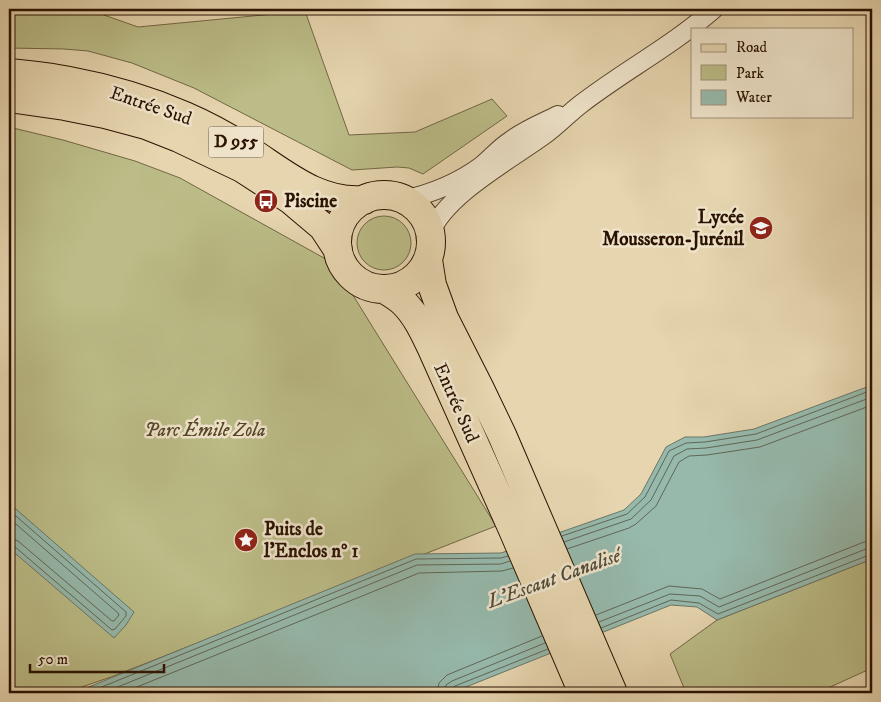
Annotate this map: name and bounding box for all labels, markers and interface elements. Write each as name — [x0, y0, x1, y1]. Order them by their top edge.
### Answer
legend — [691, 28, 854, 118]
text: Road — [736, 38, 768, 57]
text: Park — [736, 64, 765, 83]
street label: Entrée Sud — [107, 81, 195, 131]
text: Water — [735, 88, 772, 107]
road number: D 955 — [208, 126, 264, 158]
bus stop icon: Piscine — [253, 188, 279, 214]
place label: Piscine — [284, 190, 337, 213]
place label: Lycée Mousseron-Jurénil — [602, 206, 744, 251]
school or university icon: Lycée Mousseron-Jurénil — [748, 215, 774, 241]
street label: Entrée Sud — [428, 360, 484, 447]
park label: Parc Émile Zola — [145, 418, 265, 442]
place label: Puits de l'Enclos n° 1 — [263, 518, 358, 563]
place icon: Puits de l'Enclos n° 1 — [233, 527, 259, 553]
water label: L'Escaut Canalisé — [483, 542, 627, 615]
scale bar — [30, 642, 164, 674]
text: 50 m — [38, 650, 68, 669]

